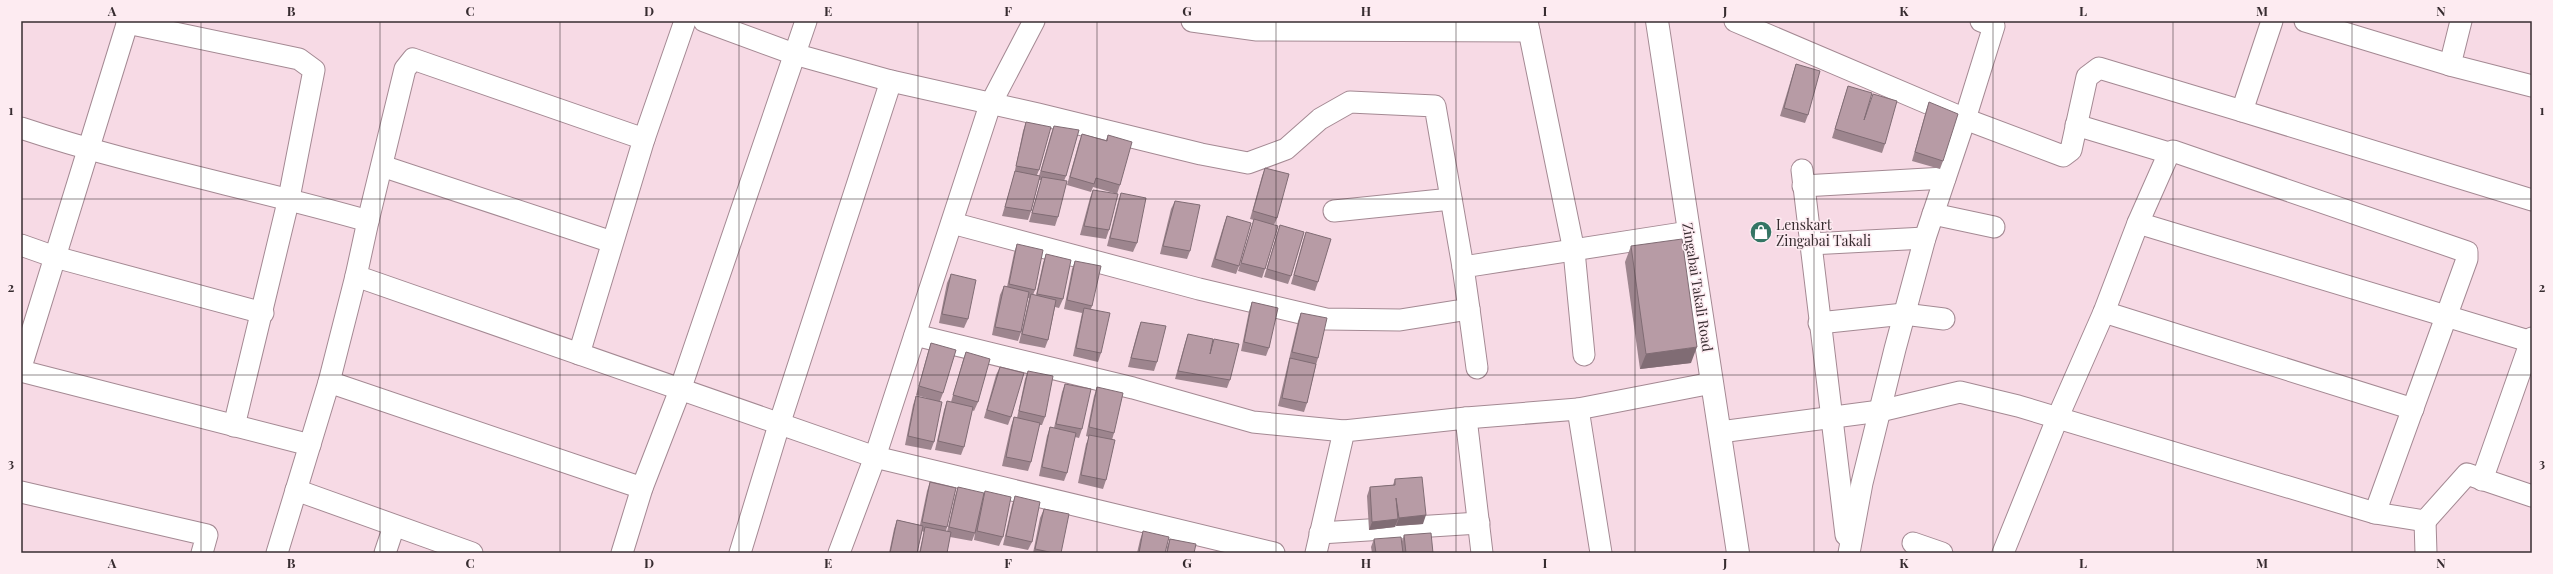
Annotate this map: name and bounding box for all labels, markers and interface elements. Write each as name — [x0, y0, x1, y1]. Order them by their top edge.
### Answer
text: A — [107, 2, 117, 19]
text: B — [287, 2, 296, 19]
text: C — [465, 2, 475, 19]
text: D — [644, 2, 654, 19]
text: E — [824, 2, 832, 19]
text: F — [1004, 2, 1012, 19]
text: G — [1182, 2, 1192, 19]
text: H — [1361, 2, 1371, 19]
text: I — [1543, 2, 1548, 19]
text: J — [1722, 2, 1728, 19]
text: K — [1899, 2, 1909, 19]
text: L — [2079, 2, 2087, 19]
text: M — [2256, 2, 2268, 19]
text: N — [2436, 2, 2446, 19]
text: 1 — [9, 101, 14, 118]
text: 1 — [2540, 101, 2545, 118]
place label: Lenskart Zingabai Takali — [1776, 215, 1871, 250]
shop icon: Lenskart Zingabai Takali — [1748, 219, 1774, 245]
street label: Zingabai Takali Road — [1678, 221, 1718, 353]
text: 2 — [8, 278, 15, 295]
text: 2 — [2539, 278, 2546, 295]
text: 3 — [8, 454, 14, 471]
text: 3 — [2539, 454, 2545, 471]
text: A — [107, 554, 117, 571]
text: B — [287, 554, 296, 571]
text: C — [465, 554, 475, 571]
text: D — [644, 554, 654, 571]
text: E — [824, 554, 832, 571]
text: F — [1004, 554, 1012, 571]
text: G — [1182, 554, 1192, 571]
text: H — [1361, 554, 1371, 571]
text: I — [1543, 554, 1548, 571]
text: J — [1722, 554, 1728, 571]
text: K — [1899, 554, 1909, 571]
text: L — [2079, 554, 2087, 571]
text: M — [2256, 554, 2268, 571]
text: N — [2436, 554, 2446, 571]

